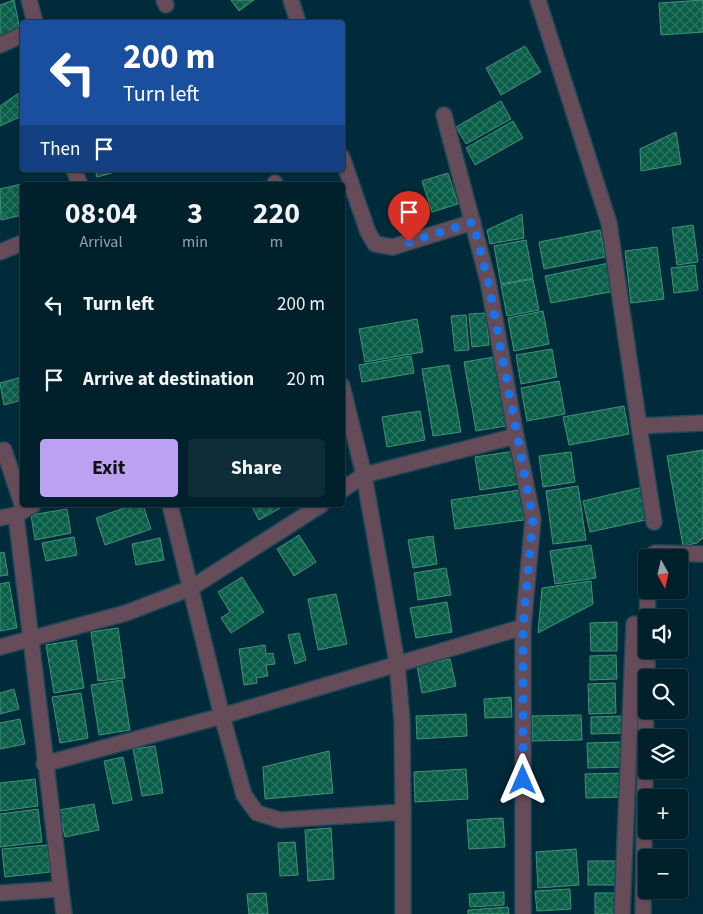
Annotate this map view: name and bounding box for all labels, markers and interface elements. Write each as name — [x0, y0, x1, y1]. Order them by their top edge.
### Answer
text: 200 m — [123, 32, 215, 82]
icon: left — [40, 40, 105, 105]
text: Turn left — [123, 78, 199, 110]
icon: arrive — [90, 135, 118, 163]
text: Then — [40, 136, 80, 163]
pin — [388, 191, 430, 242]
text: 08:04 — [65, 192, 137, 235]
text: 3 — [187, 192, 203, 235]
text: 220 — [253, 192, 300, 235]
icon: arrive — [395, 198, 423, 226]
text: Arrival — [79, 231, 122, 253]
text: min — [182, 231, 208, 253]
text: m — [270, 231, 283, 253]
icon: left — [40, 291, 68, 319]
text: Turn left — [83, 291, 154, 318]
text: 200 m — [277, 291, 325, 318]
icon: arrive — [40, 366, 68, 394]
text: Arrive at destination — [83, 366, 254, 393]
text: 20 m — [287, 366, 325, 393]
button: Exit — [40, 439, 178, 497]
button: Share — [188, 439, 325, 497]
north arrow — [638, 549, 688, 599]
map controls — [638, 549, 688, 899]
button: sound — [638, 609, 688, 659]
button: search — [638, 669, 688, 719]
button: layers — [638, 729, 688, 779]
position arrow — [496, 753, 548, 805]
button: + — [638, 789, 688, 839]
button: − — [638, 849, 688, 899]

